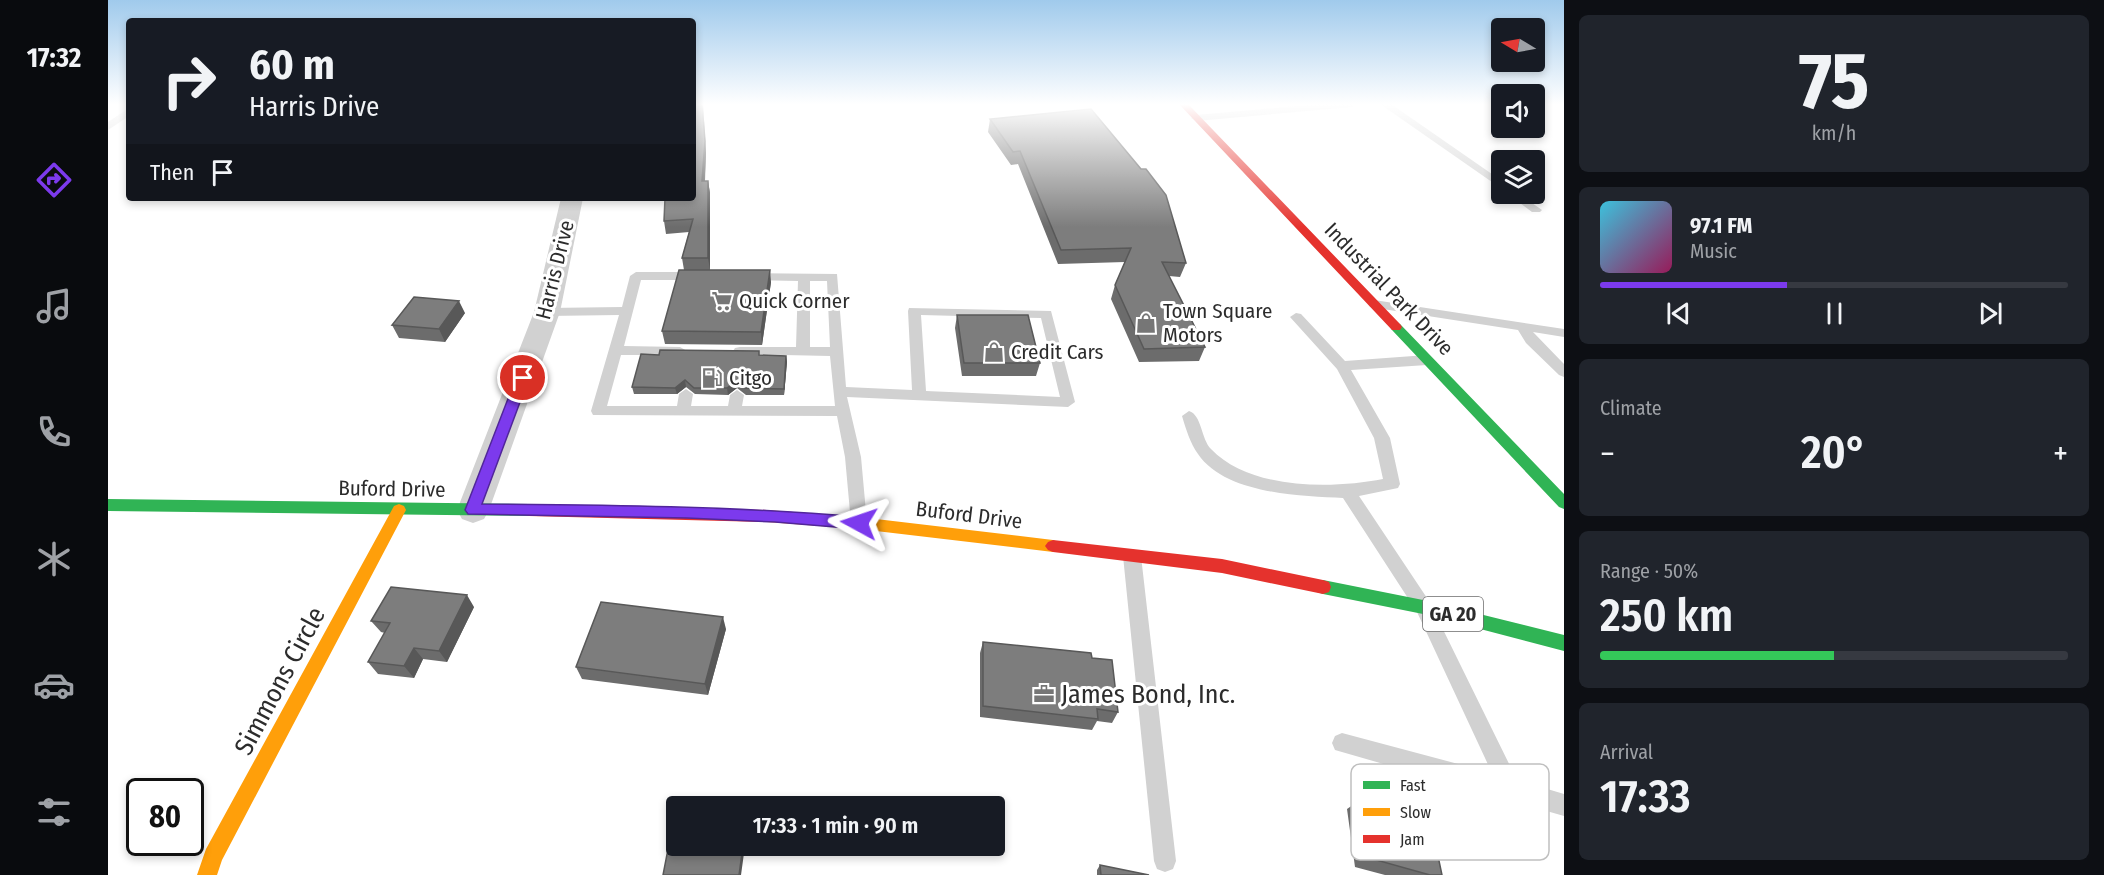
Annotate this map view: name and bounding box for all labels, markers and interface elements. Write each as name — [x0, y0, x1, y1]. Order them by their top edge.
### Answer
north arrow — [1491, 18, 1545, 72]
map controls — [1491, 18, 1545, 204]
text: 75 — [1799, 35, 1869, 129]
text: 60 m — [249, 40, 335, 90]
text: 17:32 — [27, 42, 81, 74]
icon: right — [150, 42, 228, 120]
button: sound — [1491, 84, 1545, 138]
text: Harris Drive — [249, 91, 379, 123]
text: km/h — [1812, 121, 1856, 145]
button: layers — [1491, 150, 1545, 204]
icon: arrive — [206, 156, 239, 189]
icon: directions — [33, 159, 75, 201]
text: Then — [150, 159, 194, 186]
text: 97.1 FM — [1690, 212, 1752, 239]
street label: Industrial Park Drive — [1319, 217, 1459, 361]
street label: Harris Drive — [530, 218, 580, 322]
text: Music — [1690, 239, 1737, 263]
icon: music — [33, 285, 75, 327]
place label: Quick Corner — [739, 288, 850, 314]
supermarket icon: Quick Corner — [710, 289, 734, 313]
icon: previous — [1662, 297, 1695, 330]
icon: pause — [1818, 297, 1851, 330]
icon: next — [1974, 297, 2007, 330]
place label: Town Square Motors — [1163, 298, 1272, 348]
shop icon: Town Square Motors — [1134, 311, 1158, 335]
place label: Credit Cars — [1011, 339, 1104, 365]
shop icon: Credit Cars — [982, 340, 1006, 364]
pin — [497, 352, 548, 403]
icon: arrive — [506, 361, 539, 394]
place label: Citgo — [729, 365, 772, 391]
fuel station icon: Citgo — [700, 366, 724, 390]
text: Climate — [1600, 396, 1662, 420]
icon: phone — [33, 411, 75, 453]
text: 20° — [1801, 426, 1867, 480]
text: − — [1600, 434, 1615, 474]
text: + — [2053, 434, 2068, 474]
street label: Buford Drive — [338, 475, 446, 503]
position arrow — [827, 491, 891, 555]
street label: Buford Drive — [914, 496, 1024, 534]
icon: climate — [33, 538, 75, 580]
text: Range · 50% — [1600, 559, 1698, 583]
text: 250 km — [1600, 589, 1733, 643]
road number: GA 20 — [1423, 597, 1483, 631]
street label: Simmons Circle — [228, 602, 332, 760]
icon: car — [33, 664, 75, 706]
place label: James Bond, Inc. — [1061, 679, 1235, 710]
office icon: James Bond, Inc. — [1032, 682, 1056, 706]
text: Arrival — [1600, 740, 1653, 764]
legend — [1351, 764, 1549, 860]
text: 17:33 — [1600, 770, 1691, 824]
text: Fast — [1400, 776, 1427, 795]
speed limit sign: 80 — [126, 778, 204, 856]
icon: filters — [33, 791, 75, 833]
text: Slow — [1400, 803, 1431, 822]
text: 17:33 · 1 min · 90 m — [753, 812, 918, 839]
text: Jam — [1400, 830, 1425, 849]

